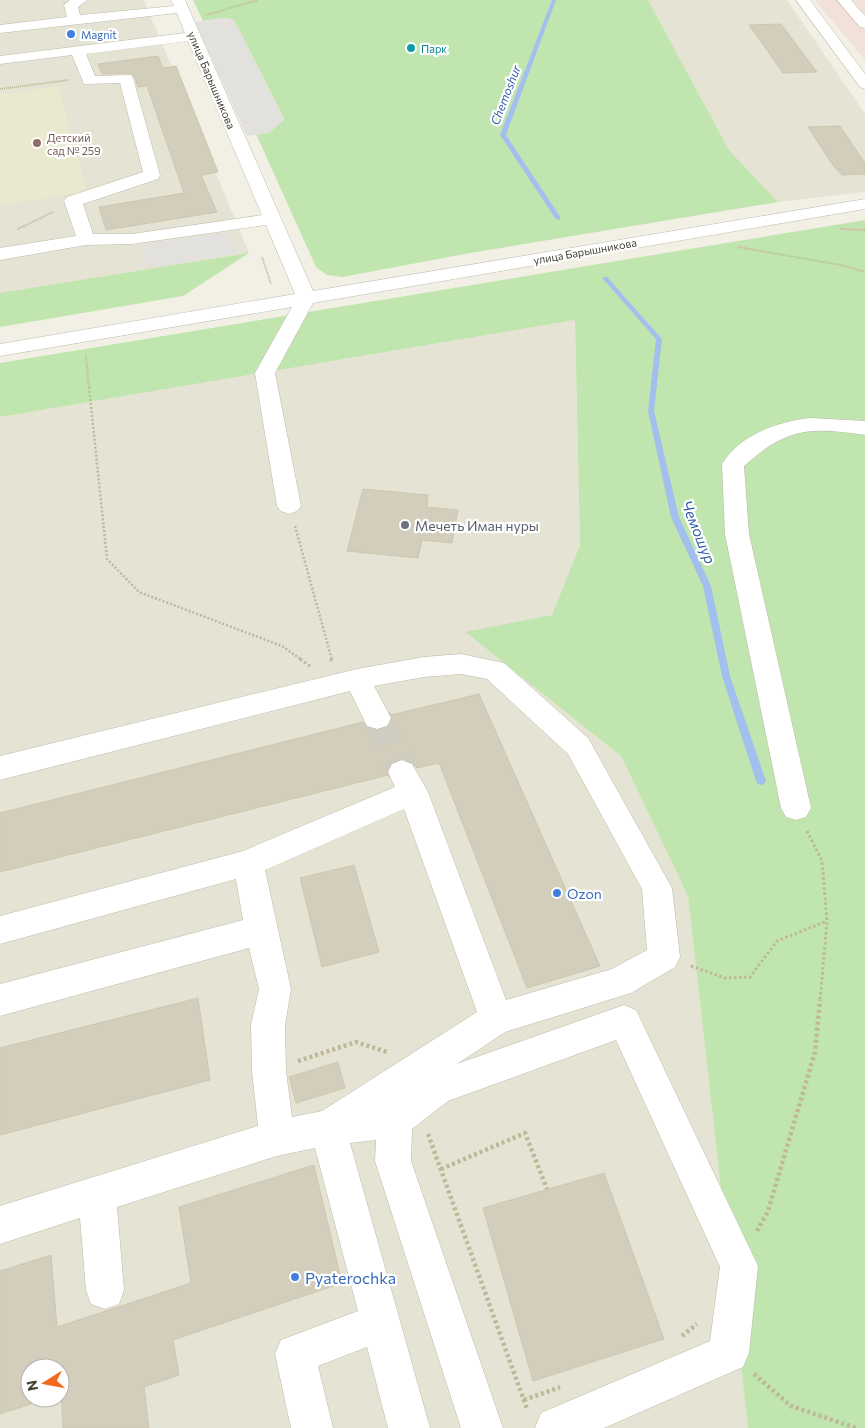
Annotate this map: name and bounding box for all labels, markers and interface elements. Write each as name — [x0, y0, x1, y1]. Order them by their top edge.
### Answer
marker: Magnit — [65, 28, 77, 40]
place label: Magnit — [81, 28, 117, 41]
street label: улица Барышникова — [186, 29, 238, 131]
marker: Парк — [405, 42, 417, 54]
place label: Парк — [421, 42, 447, 55]
water label: Chemoshur — [487, 62, 523, 127]
place label: Детский сад № 259 — [47, 131, 101, 157]
marker: Детский сад № 259 — [31, 137, 43, 149]
street label: улица Барышникова — [532, 236, 638, 266]
water label: Чемошур — [678, 498, 720, 566]
place label: Мечеть Иман нуры — [415, 517, 539, 534]
marker: Мечеть Иман нуры — [399, 519, 411, 531]
place label: Ozon — [567, 885, 602, 902]
marker: Ozon — [551, 887, 563, 899]
place label: Pyaterochka — [305, 1268, 396, 1287]
marker: Pyaterochka — [289, 1271, 301, 1283]
north arrow — [20, 1358, 70, 1408]
text: N — [22, 1379, 41, 1392]

